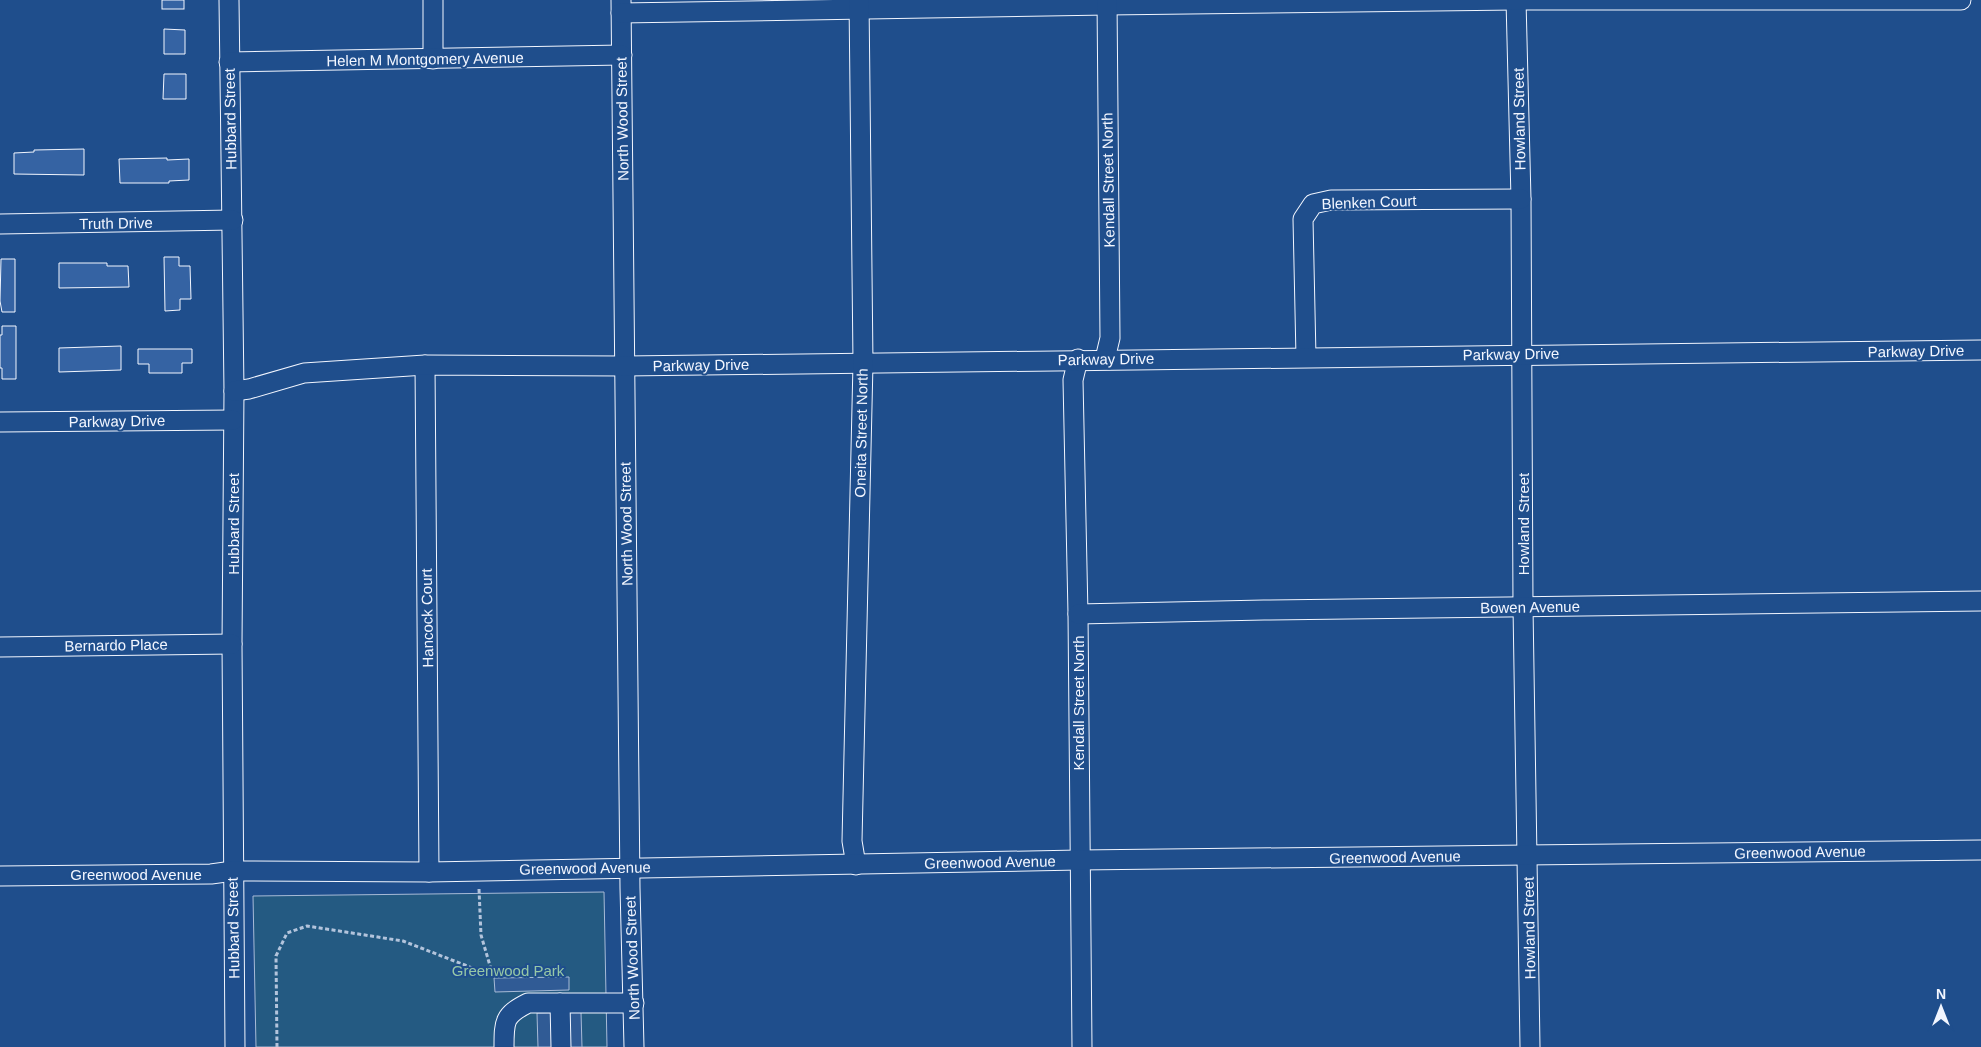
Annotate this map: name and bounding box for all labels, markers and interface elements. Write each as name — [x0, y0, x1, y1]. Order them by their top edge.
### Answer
street label: Helen M Montgomery Avenue — [326, 49, 524, 69]
street label: North Wood Street — [612, 56, 632, 181]
street label: Hubbard Street — [221, 67, 239, 170]
street label: Howland Street — [1510, 67, 1528, 170]
street label: Kendall Street North — [1098, 112, 1118, 248]
street label: Blenken Court — [1321, 192, 1418, 212]
street label: Truth Drive — [79, 214, 153, 232]
street label: Parkway Drive — [1868, 342, 1964, 360]
street label: Parkway Drive — [1463, 345, 1559, 363]
street label: Parkway Drive — [1058, 350, 1154, 368]
street label: Parkway Drive — [653, 356, 749, 374]
street label: Oneita Street North — [851, 368, 871, 498]
street label: Parkway Drive — [69, 412, 165, 430]
street label: North Wood Street — [616, 461, 636, 586]
street label: Hubbard Street — [225, 472, 242, 575]
street label: Howland Street — [1515, 472, 1532, 575]
street label: Hancock Court — [418, 567, 436, 668]
street label: Bowen Avenue — [1480, 598, 1580, 616]
street label: Kendall Street North — [1070, 635, 1087, 771]
street label: Bernardo Place — [64, 636, 168, 654]
street label: Greenwood Avenue — [1734, 842, 1866, 862]
street label: Greenwood Avenue — [1329, 847, 1461, 867]
street label: Greenwood Avenue — [924, 852, 1056, 872]
street label: Greenwood Avenue — [519, 858, 651, 878]
street label: Greenwood Avenue — [70, 866, 202, 883]
street label: Hubbard Street — [224, 876, 242, 979]
street label: Howland Street — [1520, 876, 1538, 979]
street label: North Wood Street — [621, 895, 643, 1020]
park label: Greenwood Park — [452, 962, 565, 979]
north arrow — [1916, 982, 1966, 1032]
text: N — [1936, 986, 1946, 1002]

